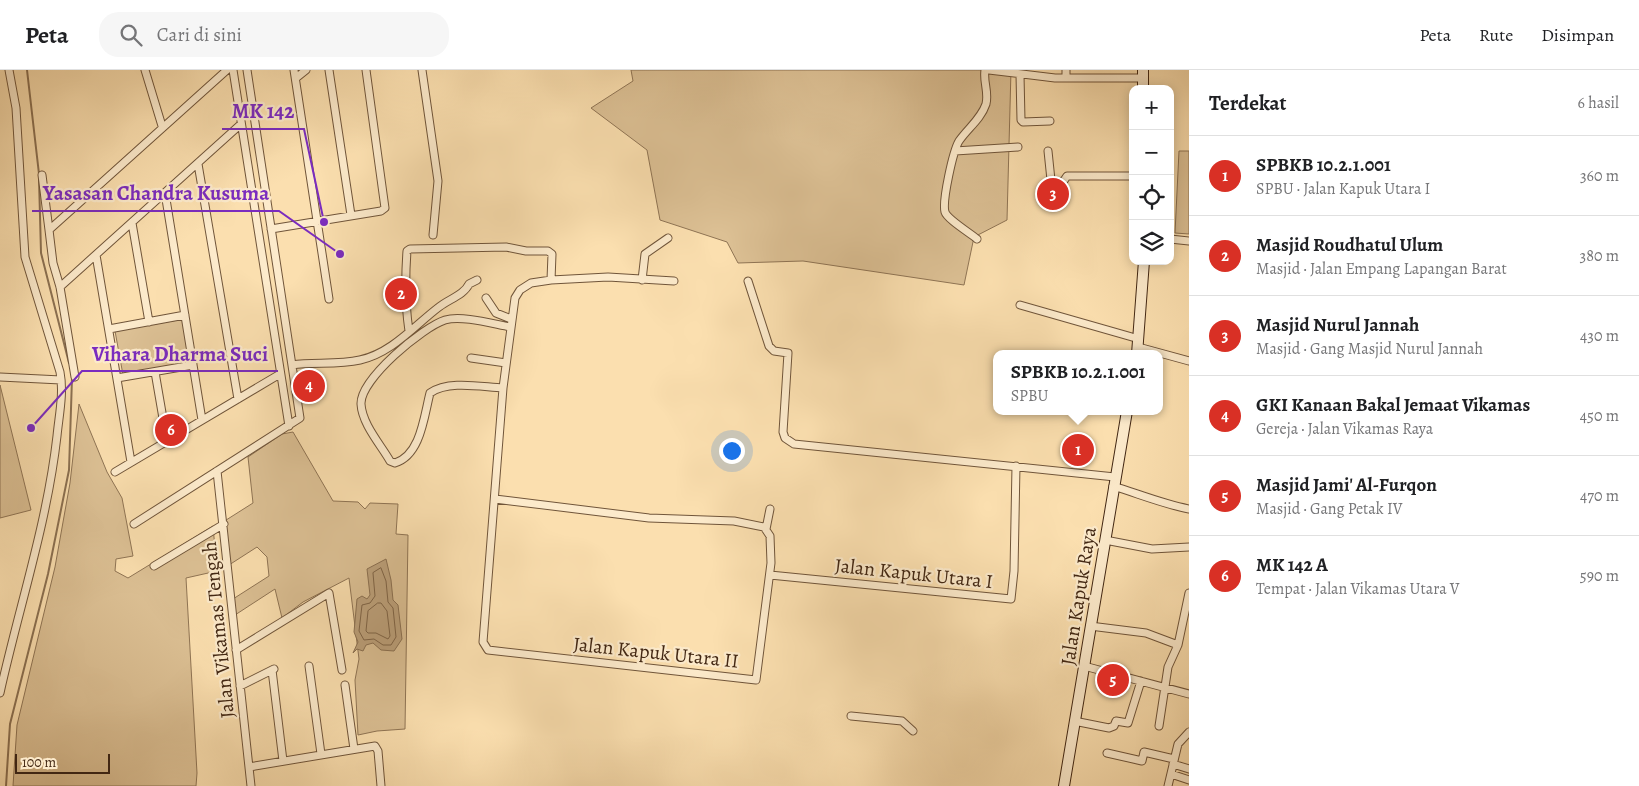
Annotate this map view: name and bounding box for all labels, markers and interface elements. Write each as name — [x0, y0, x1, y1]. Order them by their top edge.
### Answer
search box — [99, 12, 449, 57]
text: Peta — [25, 19, 69, 51]
icon: search — [117, 21, 145, 49]
text: Cari di sini — [157, 22, 242, 48]
text: Peta — [1420, 23, 1451, 47]
text: Rute — [1479, 23, 1513, 47]
text: Disimpan — [1541, 23, 1614, 47]
map controls — [1129, 85, 1174, 265]
button: + — [1129, 85, 1174, 130]
text: Terdekat — [1209, 89, 1287, 117]
text: 6 hasil — [1578, 92, 1619, 114]
callout: MK 142 — [222, 93, 304, 129]
text: MK 142 — [232, 97, 294, 125]
button: − — [1129, 130, 1174, 175]
text: SPBKB 10.2.1.001 — [1256, 152, 1391, 178]
text: 1 — [1222, 165, 1228, 187]
text: 360 m — [1580, 165, 1619, 187]
callout: Yasasan Chandra Kusuma — [32, 175, 279, 211]
pin: 3 — [1037, 175, 1069, 213]
button: locate — [1129, 175, 1174, 220]
text: SPBU · Jalan Kapuk Utara I — [1256, 178, 1430, 200]
text: Yasasan Chandra Kusuma — [42, 179, 270, 207]
button: layers — [1129, 220, 1174, 265]
text: Masjid Roudhatul Ulum — [1256, 232, 1443, 258]
text: 2 — [1221, 245, 1229, 267]
text: 380 m — [1580, 245, 1619, 267]
text: Masjid · Jalan Empang Lapangan Barat — [1256, 258, 1507, 280]
pin: 2 — [385, 275, 417, 313]
text: Masjid Nurul Jannah — [1256, 312, 1419, 338]
text: 3 — [1222, 325, 1228, 347]
text: 430 m — [1580, 325, 1619, 347]
callout: Vihara Dharma Suci — [82, 335, 278, 371]
text: Masjid · Gang Masjid Nurul Jannah — [1256, 338, 1483, 360]
text: Vihara Dharma Suci — [91, 340, 268, 368]
popup — [993, 350, 1163, 415]
text: SPBKB 10.2.1.001 — [1011, 359, 1145, 385]
pin: 4 — [293, 367, 325, 405]
text: SPBU — [1011, 385, 1048, 407]
text: GKI Kanaan Bakal Jemaat Vikamas — [1256, 392, 1530, 418]
text: 4 — [1221, 405, 1229, 427]
text: 450 m — [1580, 405, 1619, 427]
pin: 6 — [155, 411, 187, 449]
text: Gereja · Jalan Vikamas Raya — [1256, 418, 1433, 440]
pin: 1 — [1062, 431, 1094, 469]
your location — [719, 438, 745, 464]
text: Masjid Jami' Al-Furqon — [1256, 472, 1437, 498]
text: 5 — [1222, 485, 1228, 507]
text: 470 m — [1580, 485, 1619, 507]
text: Masjid · Gang Petak IV — [1256, 498, 1402, 520]
street label: Jalan Kapuk Raya — [1054, 524, 1103, 667]
street label: Jalan Vikamas Tengah — [196, 540, 241, 720]
street label: Jalan Kapuk Utara I — [834, 552, 994, 595]
text: MK 142 A — [1256, 552, 1328, 578]
text: 6 — [1221, 565, 1229, 587]
text: 590 m — [1580, 565, 1619, 587]
text: Tempat · Jalan Vikamas Utara V — [1256, 578, 1460, 600]
street label: Jalan Kapuk Utara II — [572, 630, 740, 675]
pin: 5 — [1097, 661, 1129, 699]
scale bar — [15, 751, 110, 774]
text: 100 m — [22, 753, 56, 772]

